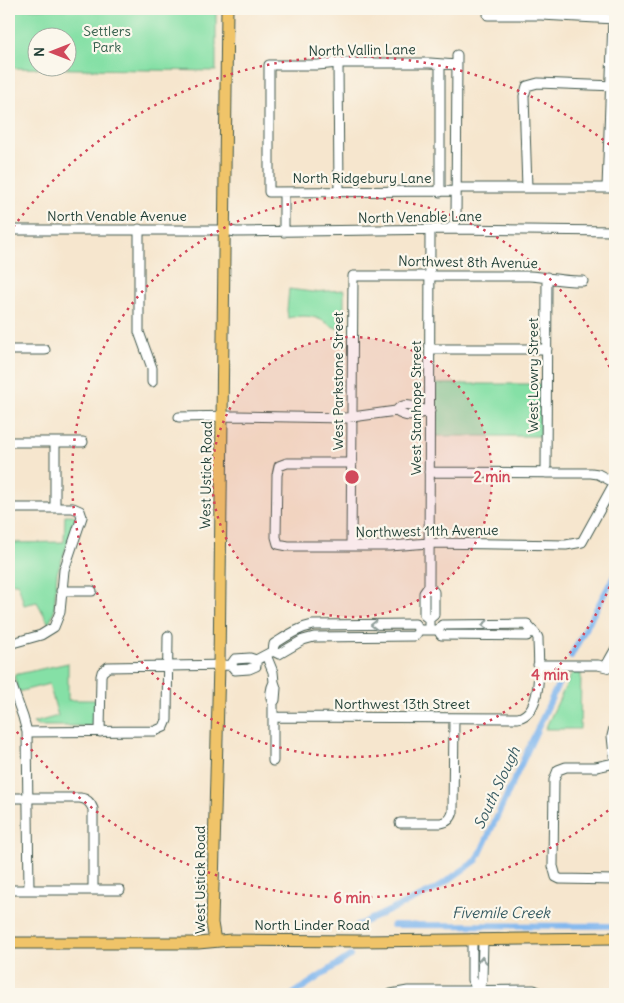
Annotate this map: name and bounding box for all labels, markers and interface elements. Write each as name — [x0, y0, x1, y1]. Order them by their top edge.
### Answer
park label: Settlers Park — [83, 22, 131, 56]
north arrow — [28, 28, 78, 78]
street label: North Vallin Lane — [308, 40, 416, 60]
text: N — [30, 47, 48, 57]
street label: North Ridgebury Lane — [293, 169, 431, 187]
street label: North Venable Avenue — [47, 207, 187, 225]
street label: North Venable Lane — [358, 207, 482, 227]
street label: Northwest 8th Avenue — [398, 252, 538, 272]
street label: West Parkstone Street — [329, 312, 347, 450]
street label: West Lowry Street — [524, 317, 542, 432]
street label: West Stanhope Street — [407, 340, 425, 475]
street label: West Ustick Road — [196, 421, 216, 529]
text: 2 min — [474, 467, 511, 486]
centre of rings — [343, 468, 361, 486]
street label: Northwest 11th Avenue — [355, 521, 499, 541]
one-way arrow — [369, 619, 377, 630]
one-way arrow — [480, 619, 488, 630]
text: 4 min — [531, 665, 569, 684]
street label: Northwest 13th Street — [334, 695, 470, 713]
water label: South Slough — [469, 743, 524, 832]
street label: West Ustick Road — [191, 826, 209, 934]
text: 6 min — [333, 888, 371, 907]
water label: Fivemile Creek — [452, 903, 551, 922]
street label: North Linder Road — [254, 916, 370, 934]
one-way arrow — [477, 955, 488, 963]

